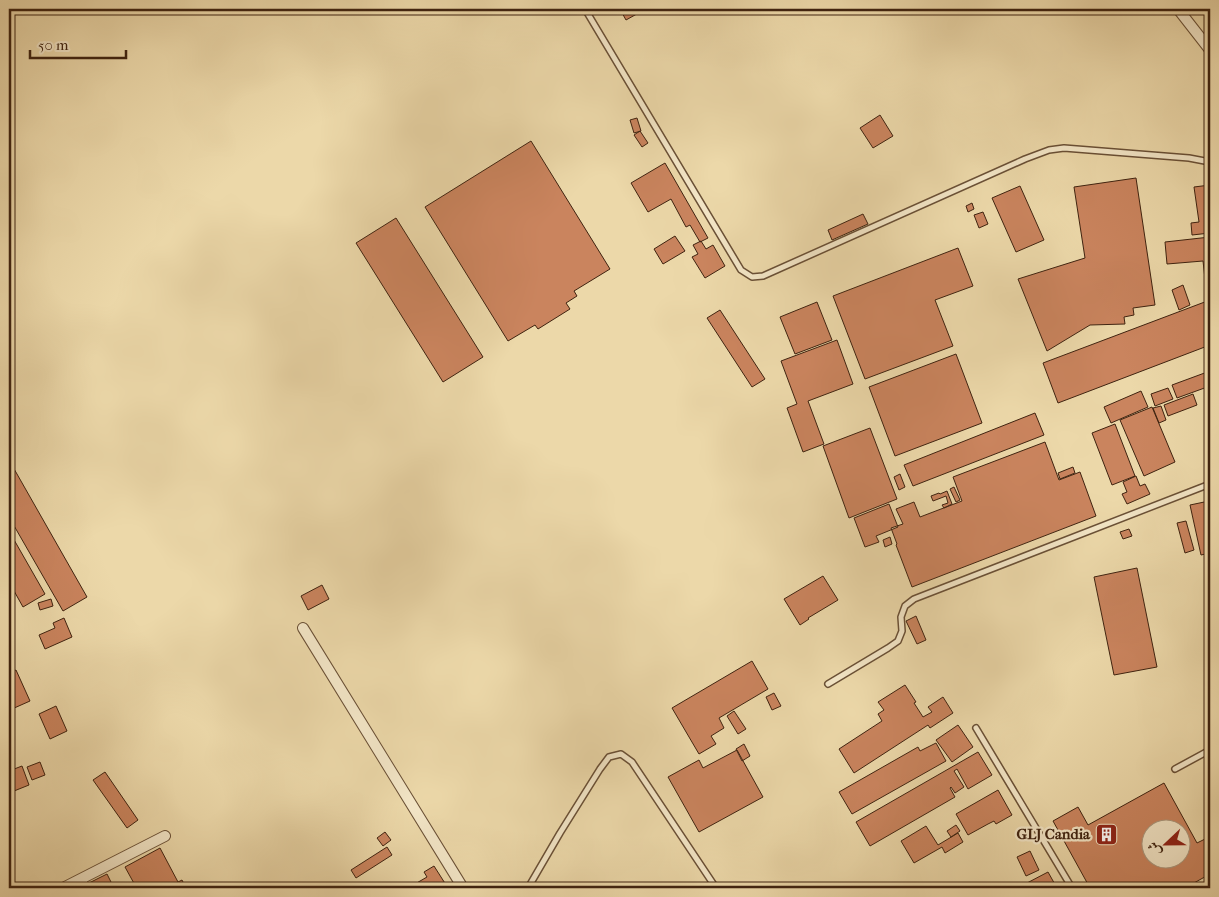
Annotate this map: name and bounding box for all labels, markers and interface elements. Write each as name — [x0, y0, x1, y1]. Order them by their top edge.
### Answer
scale bar — [30, 28, 126, 60]
text: 50 m — [38, 36, 69, 54]
north arrow — [1142, 820, 1192, 870]
building icon: GLJ Candia — [1094, 822, 1118, 846]
place label: GLJ Candia — [1017, 825, 1091, 843]
text: ش — [1144, 839, 1165, 858]

